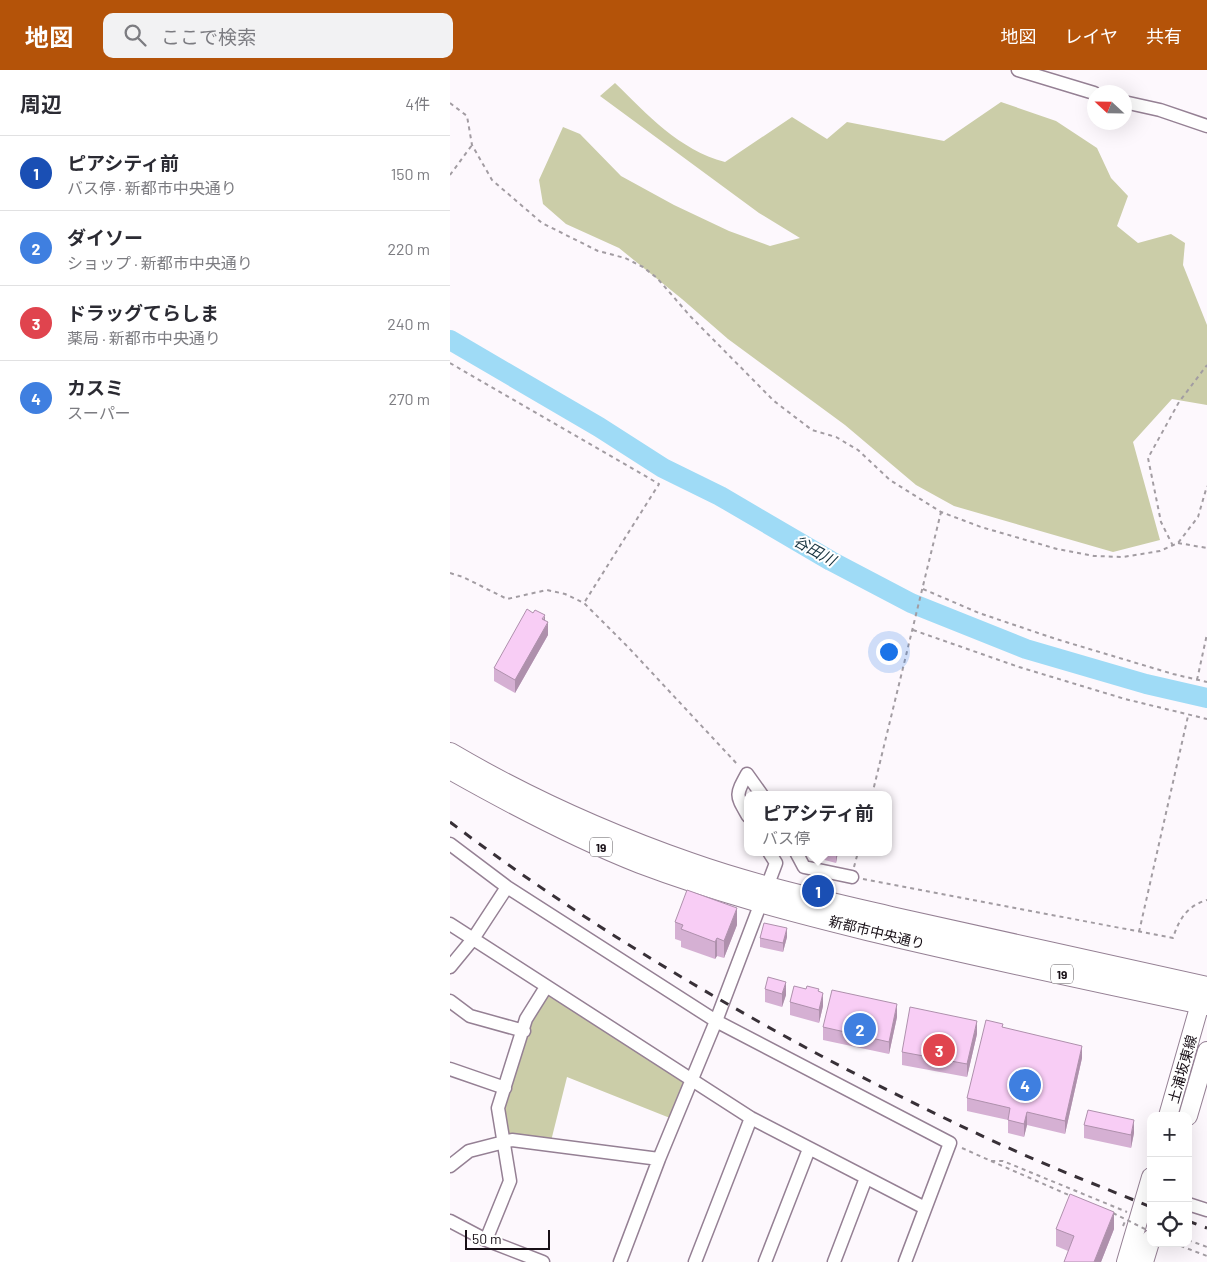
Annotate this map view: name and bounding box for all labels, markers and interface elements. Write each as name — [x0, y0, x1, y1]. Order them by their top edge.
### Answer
search box — [103, 13, 453, 58]
icon: search — [121, 21, 149, 49]
text: 地図 — [25, 22, 73, 51]
text: ここで検索 — [161, 25, 256, 48]
text: 地図 — [1001, 25, 1037, 47]
text: レイヤ — [1065, 25, 1118, 47]
text: 共有 — [1146, 25, 1182, 47]
north arrow — [1087, 85, 1132, 130]
text: 周辺 — [20, 91, 62, 116]
text: 4件 — [405, 94, 430, 113]
text: ピアシティ前 — [67, 151, 179, 174]
text: 1 — [33, 164, 39, 183]
text: 150 m — [391, 164, 430, 183]
text: バス停 · 新都市中央通り — [67, 178, 237, 197]
text: ダイソー — [67, 226, 143, 249]
text: 2 — [32, 239, 40, 258]
text: 220 m — [387, 239, 430, 258]
text: ショップ · 新都市中央通り — [67, 253, 253, 272]
text: ドラッグてらしま — [67, 301, 219, 324]
text: 3 — [32, 314, 40, 333]
text: 240 m — [387, 314, 430, 333]
text: 薬局 · 新都市中央通り — [67, 328, 221, 347]
text: カスミ — [67, 376, 124, 399]
text: 4 — [31, 389, 41, 408]
text: 270 m — [388, 389, 430, 408]
text: スーパー — [67, 403, 131, 422]
water label: 谷田川 — [791, 531, 841, 570]
your location — [876, 639, 902, 665]
popup — [744, 791, 892, 856]
text: ピアシティ前 — [762, 801, 874, 824]
text: バス停 — [762, 828, 810, 847]
road number: 19 — [590, 838, 612, 856]
pin: 1 — [802, 872, 834, 910]
street label: 新都市中央通り — [827, 912, 927, 952]
road number: 19 — [1051, 964, 1073, 984]
pin: 2 — [844, 1010, 876, 1048]
pin: 3 — [923, 1031, 955, 1069]
street label: 土浦坂東線 — [1164, 1033, 1200, 1105]
pin: 4 — [1009, 1066, 1041, 1104]
map controls — [1147, 1112, 1192, 1247]
button: + — [1147, 1112, 1192, 1157]
button: − — [1147, 1157, 1192, 1202]
button: locate — [1147, 1202, 1192, 1247]
scale bar — [465, 1227, 550, 1250]
text: 50 m — [472, 1230, 501, 1247]

